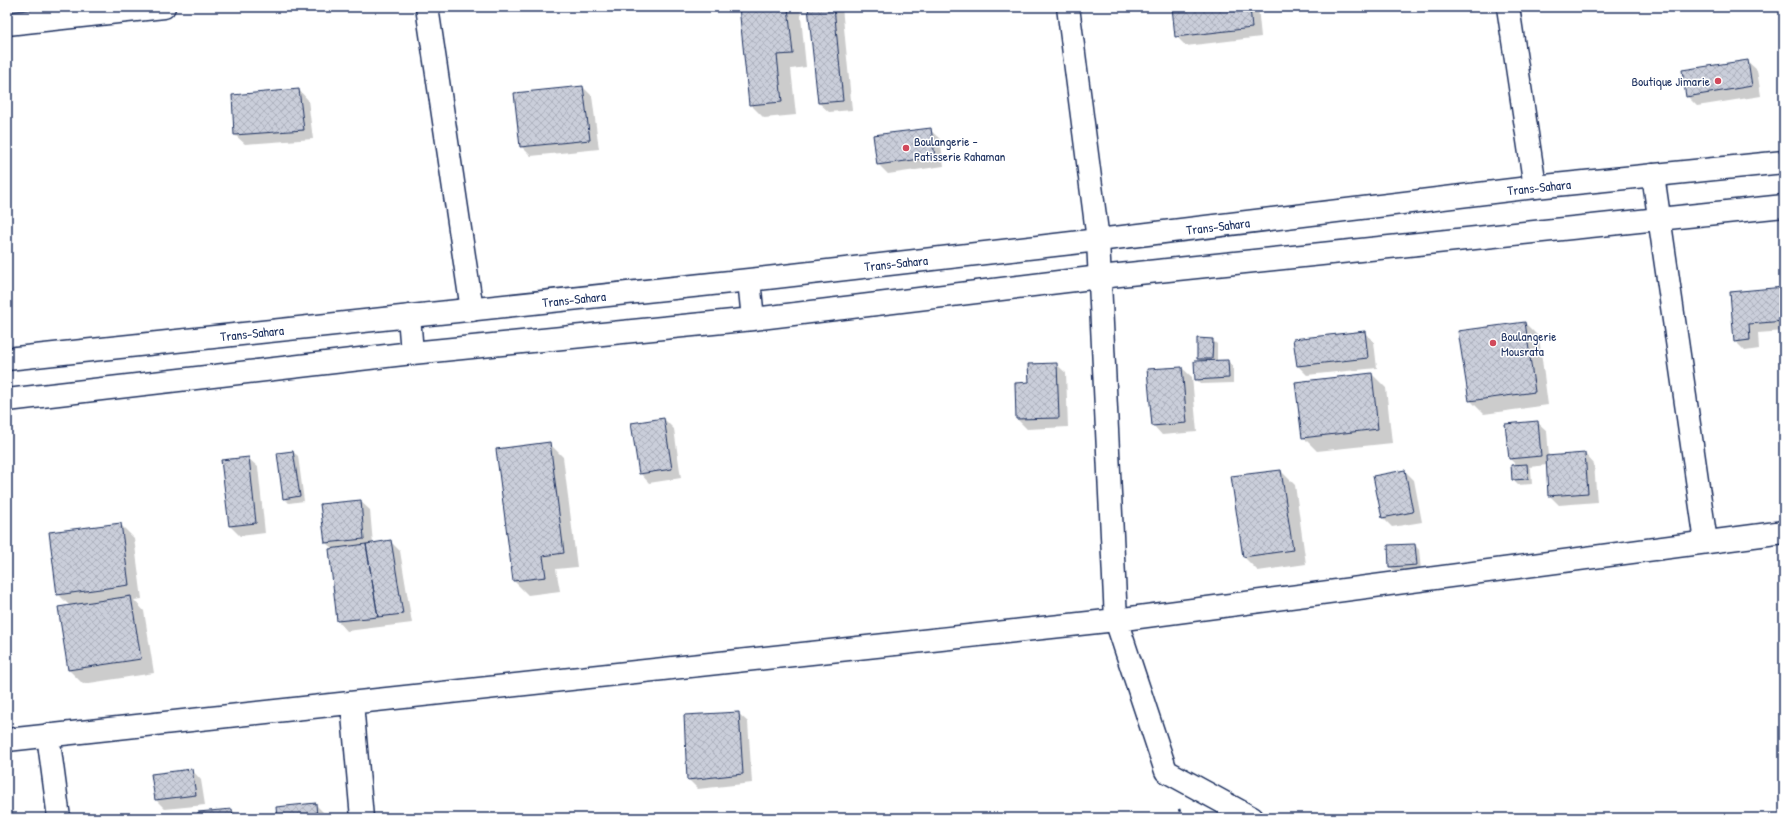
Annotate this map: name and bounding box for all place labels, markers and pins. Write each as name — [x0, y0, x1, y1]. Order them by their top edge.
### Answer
place label: Boutique Jimarie — [1631, 72, 1710, 90]
marker: Boutique Jimarie — [1713, 76, 1723, 86]
place label: Boulangerie - Patisserie Rahaman — [914, 132, 1005, 165]
marker: Boulangerie - Patisserie Rahaman — [901, 143, 911, 153]
place label: Boulangerie Mousrata — [1501, 327, 1557, 360]
marker: Boulangerie Mousrata — [1488, 338, 1498, 348]

